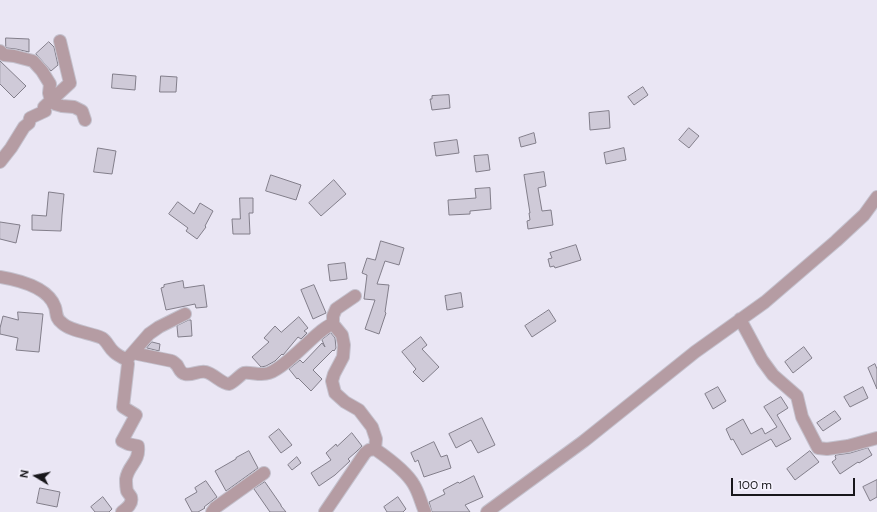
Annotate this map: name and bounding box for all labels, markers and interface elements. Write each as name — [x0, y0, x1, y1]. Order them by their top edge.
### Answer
north arrow — [16, 456, 56, 496]
text: N — [17, 469, 32, 479]
scale bar — [733, 470, 857, 496]
text: 100 m — [738, 477, 772, 493]

